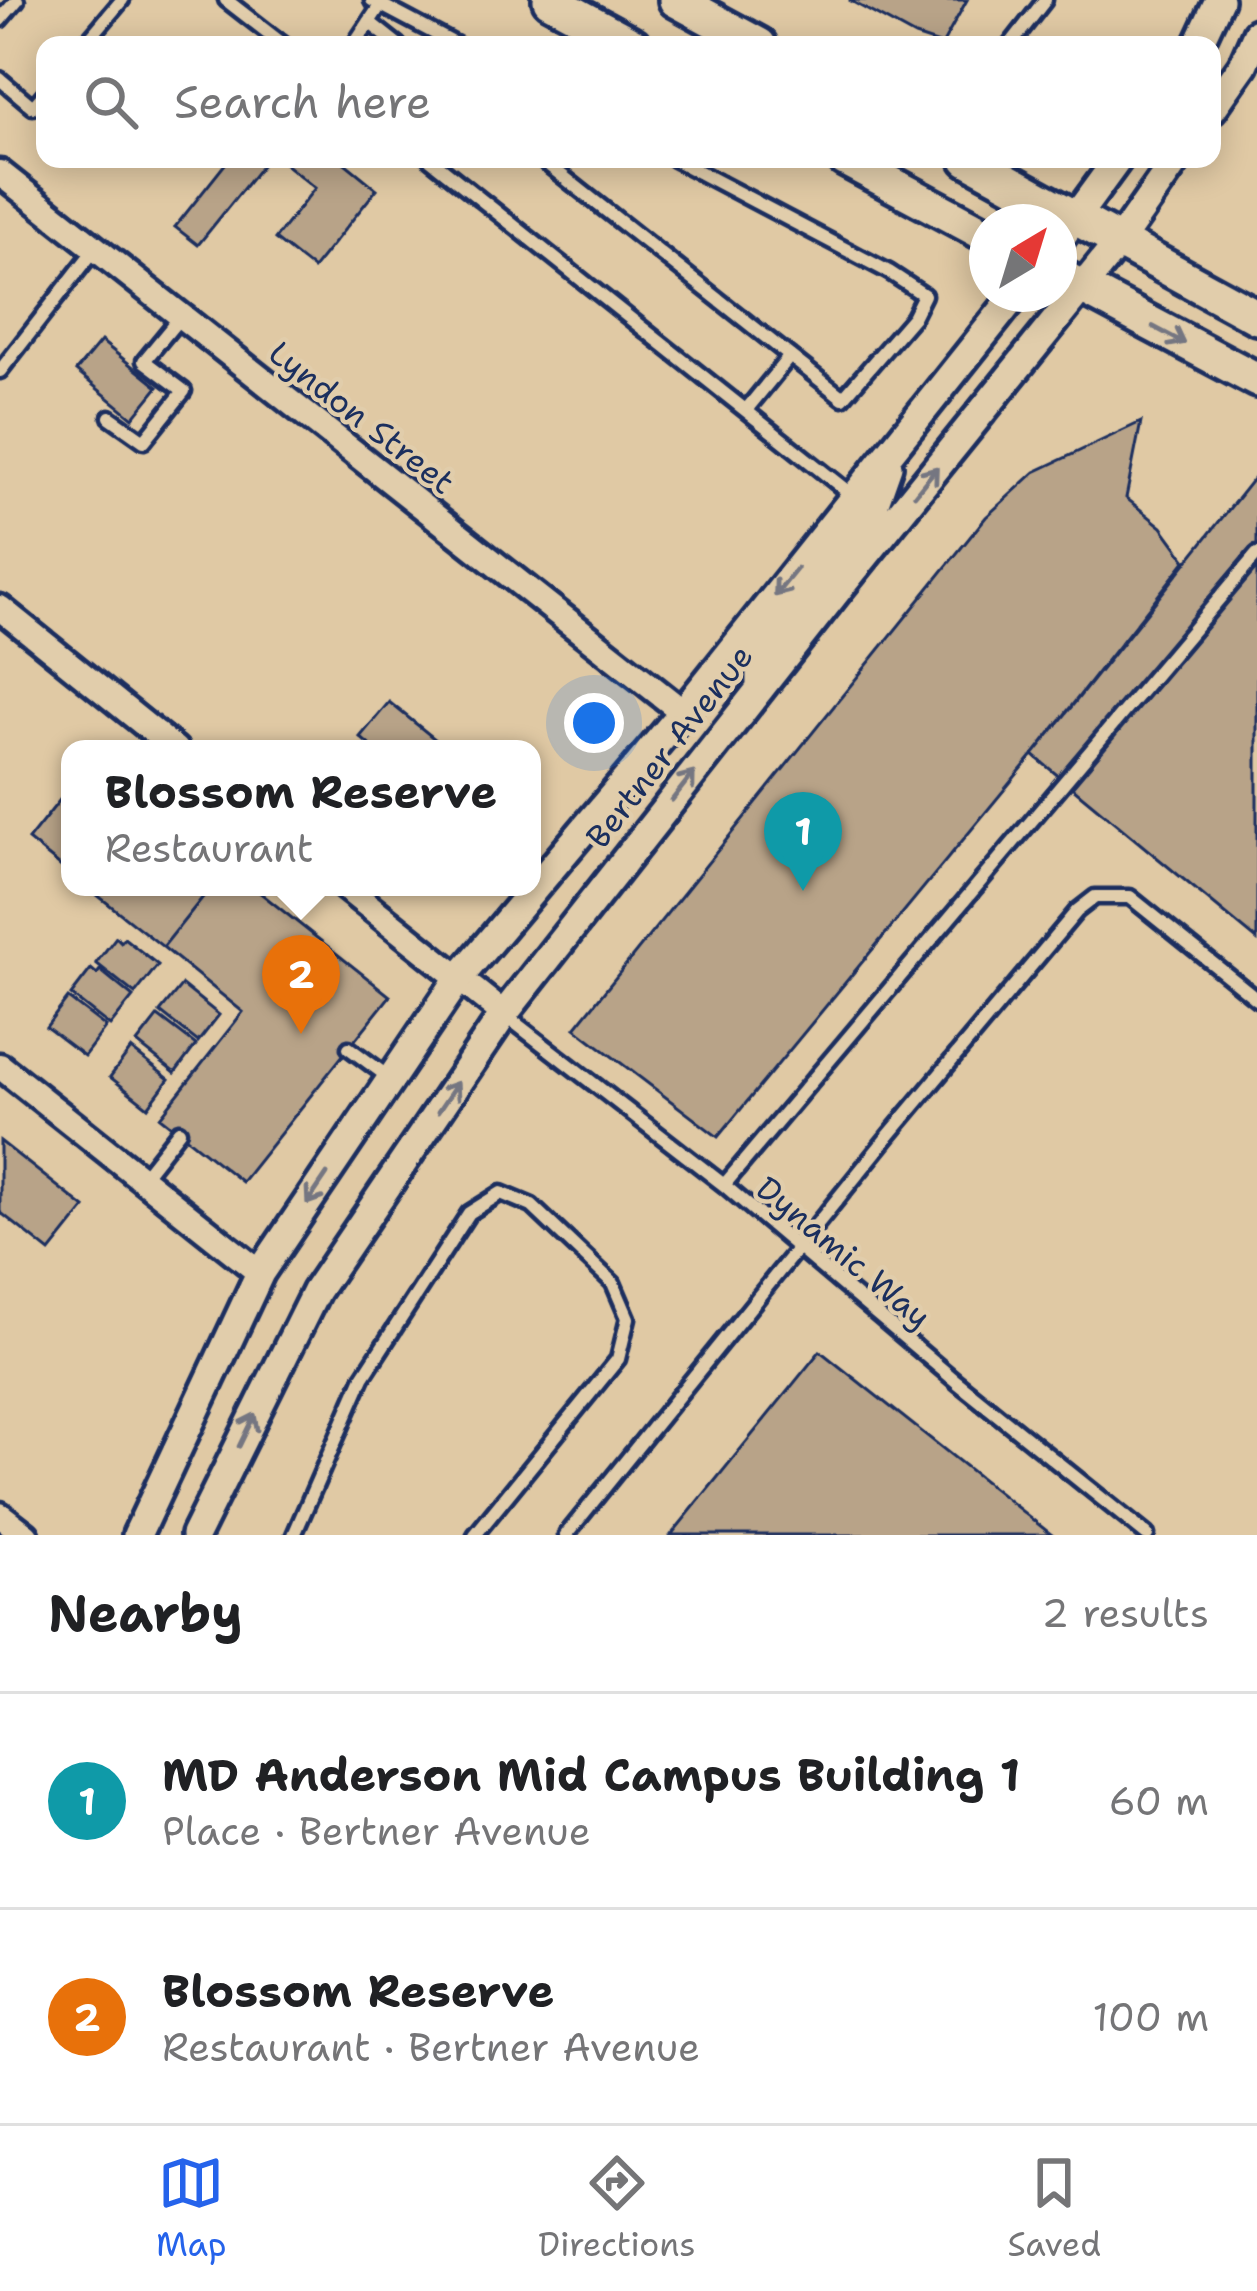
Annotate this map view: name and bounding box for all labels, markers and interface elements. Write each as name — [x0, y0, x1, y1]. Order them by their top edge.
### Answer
search box — [36, 36, 1221, 168]
icon: search — [78, 69, 144, 135]
text: Search here — [174, 72, 431, 132]
north arrow — [969, 204, 1077, 312]
one-way arrow — [1151, 324, 1186, 347]
street label: Lyndon Street — [259, 331, 464, 504]
one-way arrow — [912, 465, 938, 497]
one-way arrow — [773, 566, 800, 598]
street label: Bertner Avenue — [576, 635, 763, 857]
your location — [564, 693, 624, 753]
popup — [61, 740, 541, 896]
text: Blossom Reserve — [105, 762, 497, 822]
one-way arrow — [669, 771, 696, 803]
pin: 1 — [764, 792, 842, 891]
text: Restaurant — [105, 822, 314, 874]
pin: 2 — [262, 935, 340, 1034]
one-way arrow — [435, 1080, 460, 1114]
street label: Dynamic Way — [747, 1166, 941, 1339]
one-way arrow — [304, 1172, 329, 1206]
one-way arrow — [236, 1413, 259, 1448]
text: Nearby — [48, 1579, 243, 1647]
text: 2 results — [1042, 1587, 1209, 1639]
text: MD Anderson Mid Campus Building 1 — [162, 1745, 1020, 1805]
text: 1 — [78, 1775, 96, 1827]
text: 60 m — [1109, 1775, 1209, 1827]
text: Place · Bertner Avenue — [162, 1805, 591, 1857]
text: Blossom Reserve — [162, 1961, 554, 2021]
text: 2 — [73, 1991, 101, 2043]
text: 100 m — [1093, 1991, 1209, 2043]
text: Restaurant · Bertner Avenue — [162, 2021, 700, 2073]
tab: Map — [156, 2150, 227, 2267]
tab: Directions — [538, 2150, 696, 2267]
tab: Saved — [1007, 2150, 1101, 2267]

